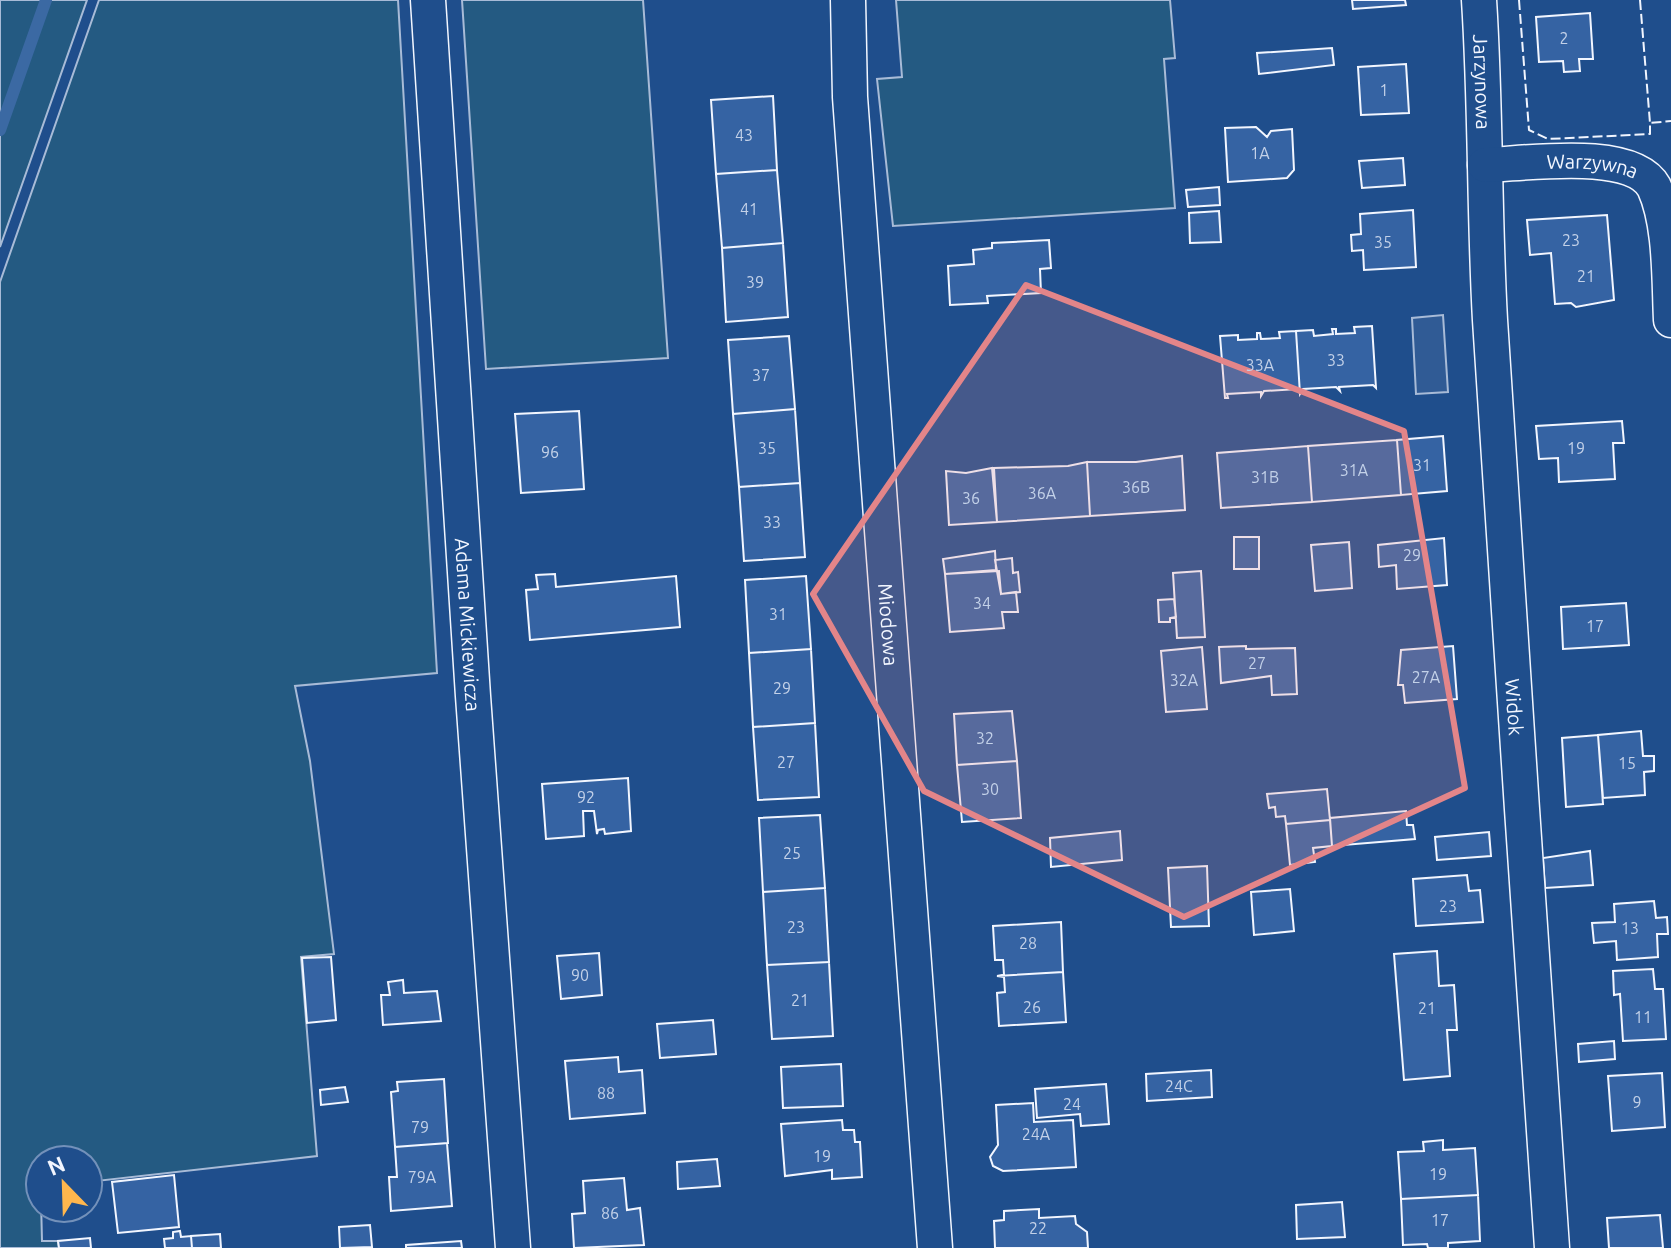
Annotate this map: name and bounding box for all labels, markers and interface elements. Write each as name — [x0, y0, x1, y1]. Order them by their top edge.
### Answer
house number: 2 — [1559, 29, 1569, 47]
street label: Jarzynowa — [1469, 34, 1496, 130]
house number: 1 — [1379, 81, 1389, 99]
house number: 43 — [735, 126, 753, 144]
house number: 1A — [1250, 144, 1270, 162]
street label: Warzywna — [1546, 149, 1642, 182]
house number: 41 — [740, 200, 758, 218]
house number: 23 — [1562, 231, 1580, 249]
house number: 35 — [1374, 233, 1392, 251]
house number: 21 — [1577, 267, 1595, 285]
house number: 39 — [746, 273, 764, 291]
house number: 33 — [1327, 351, 1345, 369]
house number: 33A — [1246, 356, 1275, 374]
house number: 37 — [752, 366, 770, 384]
house number: 35 — [758, 439, 776, 457]
house number: 19 — [1567, 439, 1585, 457]
house number: 96 — [541, 443, 559, 461]
house number: 31 — [1413, 456, 1431, 474]
house number: 31A — [1340, 461, 1369, 479]
house number: 31B — [1251, 468, 1279, 486]
house number: 36B — [1122, 478, 1150, 496]
house number: 36A — [1028, 484, 1057, 502]
house number: 36 — [962, 489, 980, 507]
house number: 33 — [763, 513, 781, 531]
street label: Adama Mickiewicza — [451, 537, 486, 712]
house number: 29 — [1403, 546, 1421, 564]
street label: Miodowa — [874, 582, 903, 667]
house number: 34 — [973, 594, 991, 612]
house number: 31 — [769, 605, 787, 623]
house number: 17 — [1586, 617, 1604, 635]
house number: 27 — [1248, 654, 1266, 672]
house number: 27A — [1412, 668, 1441, 686]
house number: 32A — [1170, 671, 1199, 689]
street label: Widok — [1501, 678, 1528, 736]
house number: 29 — [773, 679, 791, 697]
house number: 32 — [976, 729, 994, 747]
house number: 27 — [777, 753, 795, 771]
house number: 15 — [1618, 754, 1636, 772]
house number: 30 — [981, 780, 999, 798]
house number: 92 — [577, 788, 595, 806]
house number: 25 — [783, 844, 801, 862]
house number: 23 — [1439, 897, 1457, 915]
house number: 23 — [787, 918, 805, 936]
house number: 13 — [1621, 919, 1639, 937]
house number: 28 — [1019, 934, 1037, 952]
house number: 90 — [571, 966, 589, 984]
house number: 21 — [791, 991, 809, 1009]
house number: 26 — [1023, 998, 1041, 1016]
house number: 21 — [1418, 999, 1436, 1017]
house number: 11 — [1634, 1008, 1652, 1026]
house number: 24C — [1165, 1077, 1193, 1095]
house number: 88 — [597, 1084, 615, 1102]
house number: 9 — [1632, 1093, 1642, 1111]
house number: 24 — [1063, 1095, 1081, 1113]
house number: 79 — [411, 1118, 429, 1136]
house number: 24A — [1022, 1125, 1051, 1143]
north arrow — [24, 1144, 104, 1224]
house number: 19 — [813, 1147, 831, 1165]
text: N — [44, 1150, 68, 1180]
house number: 19 — [1429, 1165, 1447, 1183]
house number: 79A — [408, 1168, 437, 1186]
house number: 86 — [601, 1204, 619, 1222]
house number: 17 — [1431, 1211, 1449, 1229]
house number: 22 — [1029, 1219, 1047, 1237]

